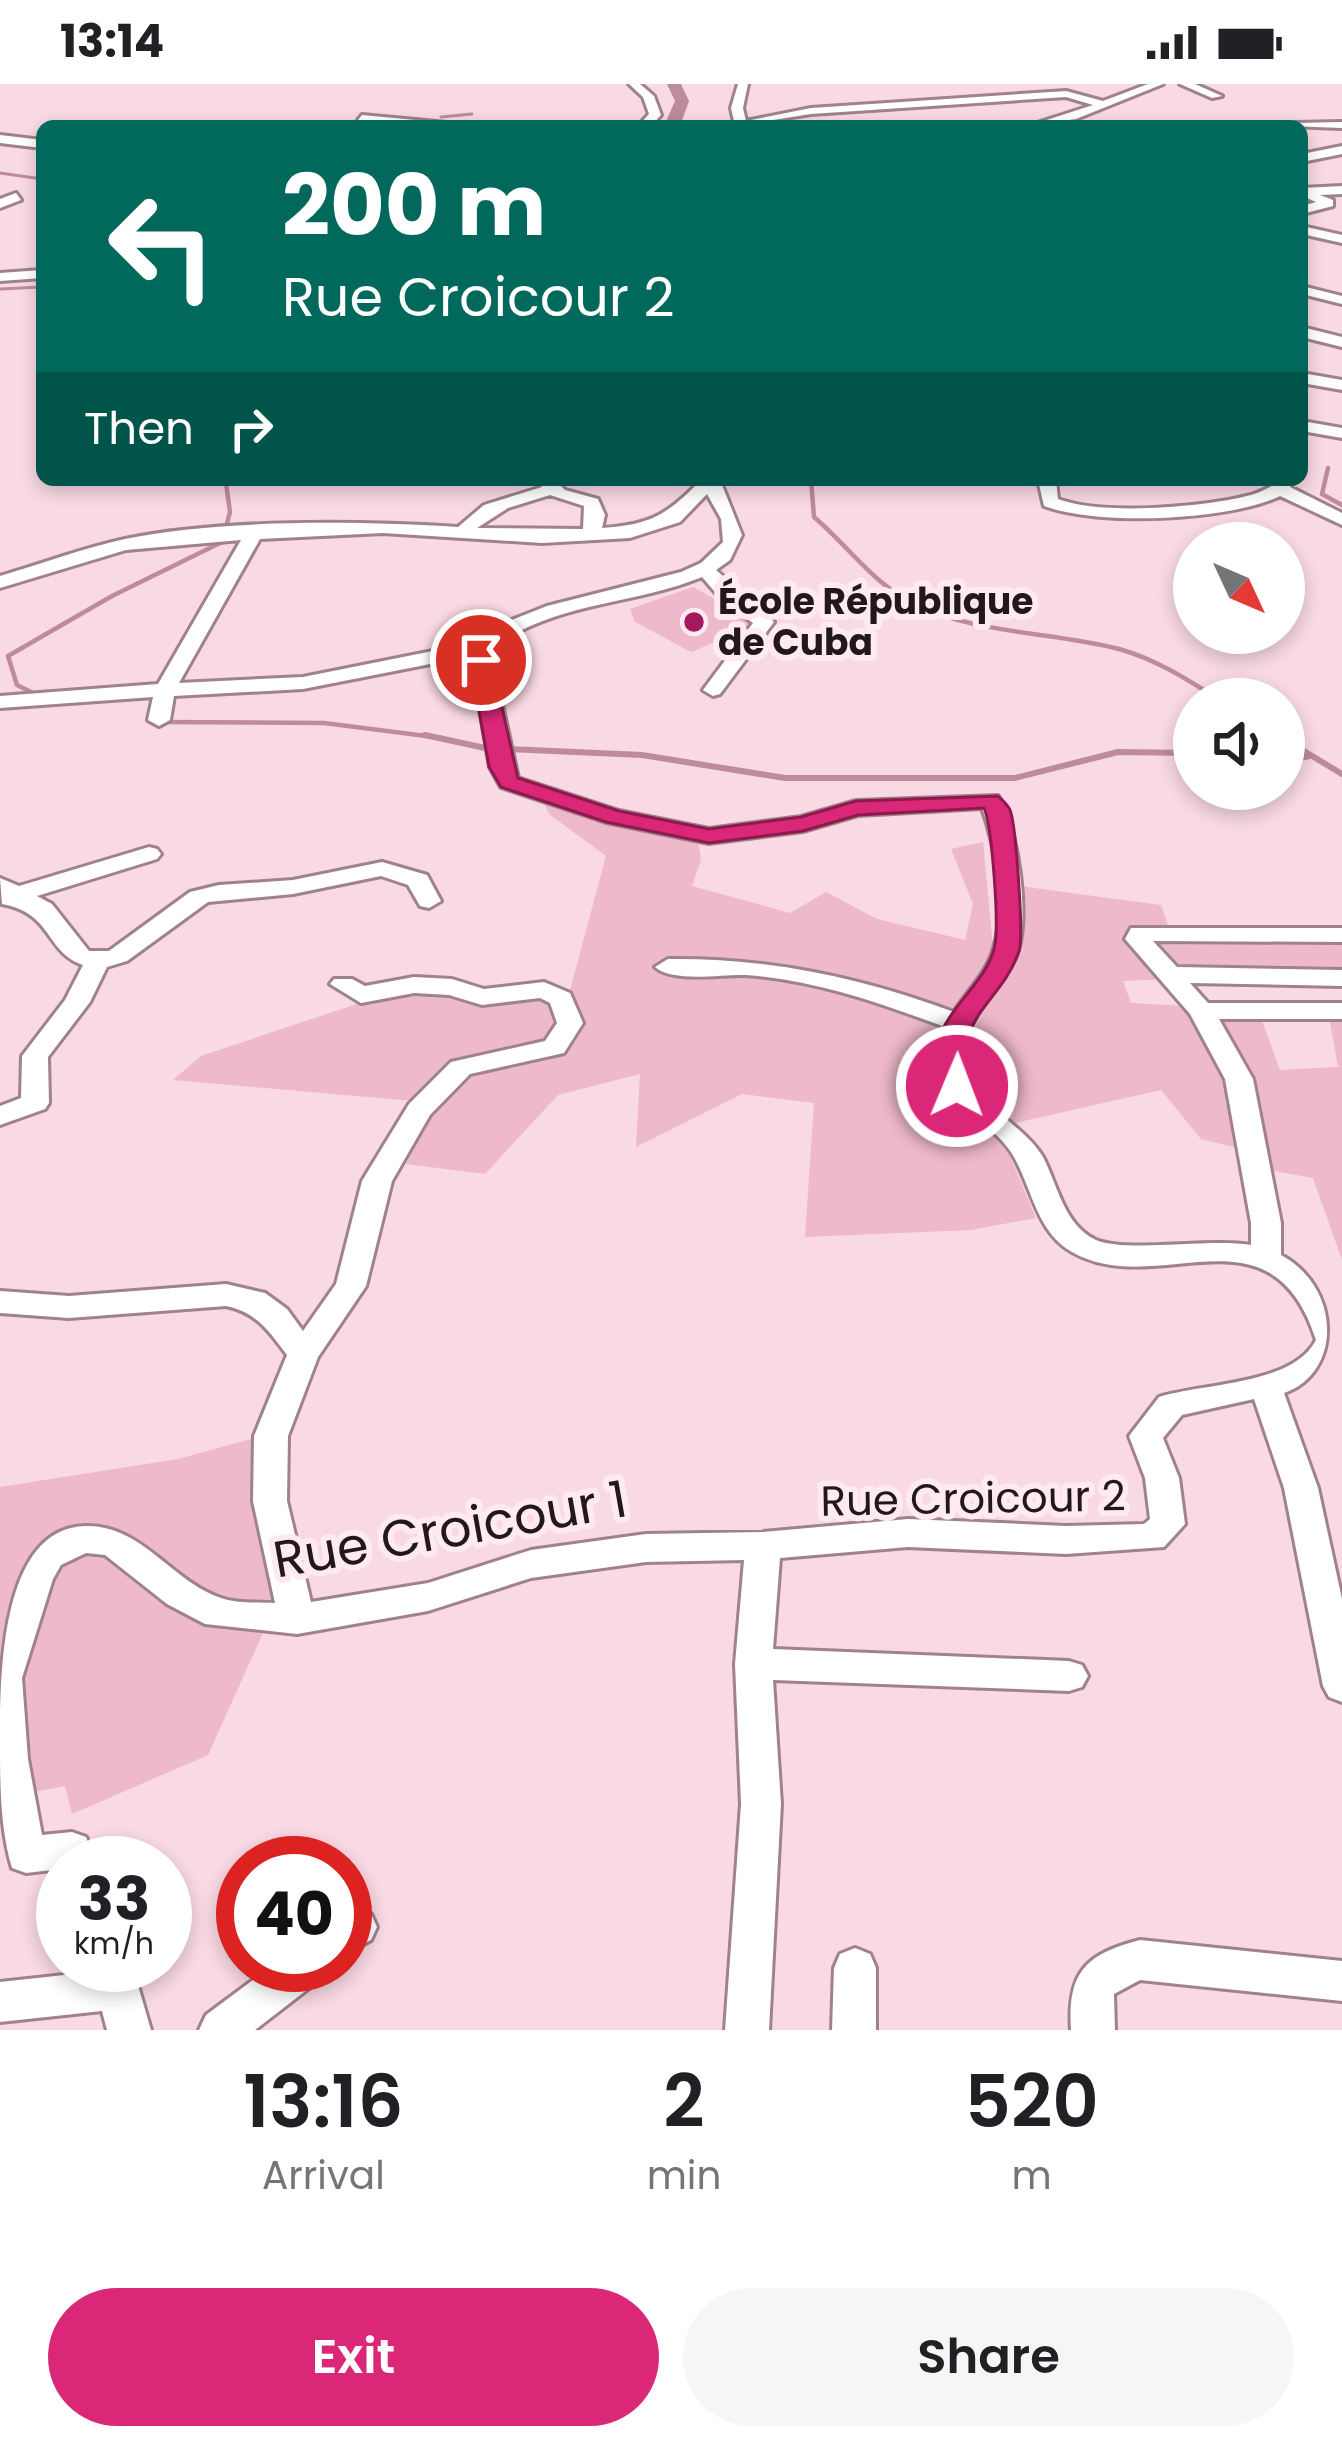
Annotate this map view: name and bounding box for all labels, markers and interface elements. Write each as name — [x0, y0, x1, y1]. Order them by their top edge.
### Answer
text: 13:14 — [60, 10, 164, 73]
text: 200 m — [282, 147, 546, 264]
icon: left — [84, 168, 240, 324]
text: Rue Croicour 2 — [282, 259, 674, 335]
icon: right — [218, 396, 284, 462]
text: Then — [84, 397, 194, 460]
north arrow — [1173, 522, 1305, 654]
map controls — [1173, 522, 1305, 810]
place label: École République de Cuba — [718, 576, 1034, 668]
pin — [430, 609, 532, 711]
marker: École République de Cuba — [681, 609, 707, 635]
icon: arrive — [448, 627, 514, 693]
button: sound — [1173, 678, 1305, 810]
position arrow — [894, 1023, 1020, 1149]
street label: Rue Croicour 1 — [268, 1462, 632, 1596]
street label: Rue Croicour 2 — [820, 1466, 1126, 1531]
speed limit sign: 40 — [216, 1836, 372, 1992]
text: 33 — [78, 1857, 150, 1941]
text: km/h — [74, 1922, 154, 1965]
text: 13:16 — [243, 2051, 403, 2152]
text: 2 — [663, 2051, 705, 2152]
text: 520 — [965, 2051, 1099, 2152]
text: Arrival — [262, 2148, 385, 2203]
text: min — [647, 2148, 721, 2203]
text: m — [1012, 2148, 1052, 2203]
button: Exit — [48, 2288, 659, 2426]
button: Share — [683, 2288, 1294, 2426]

